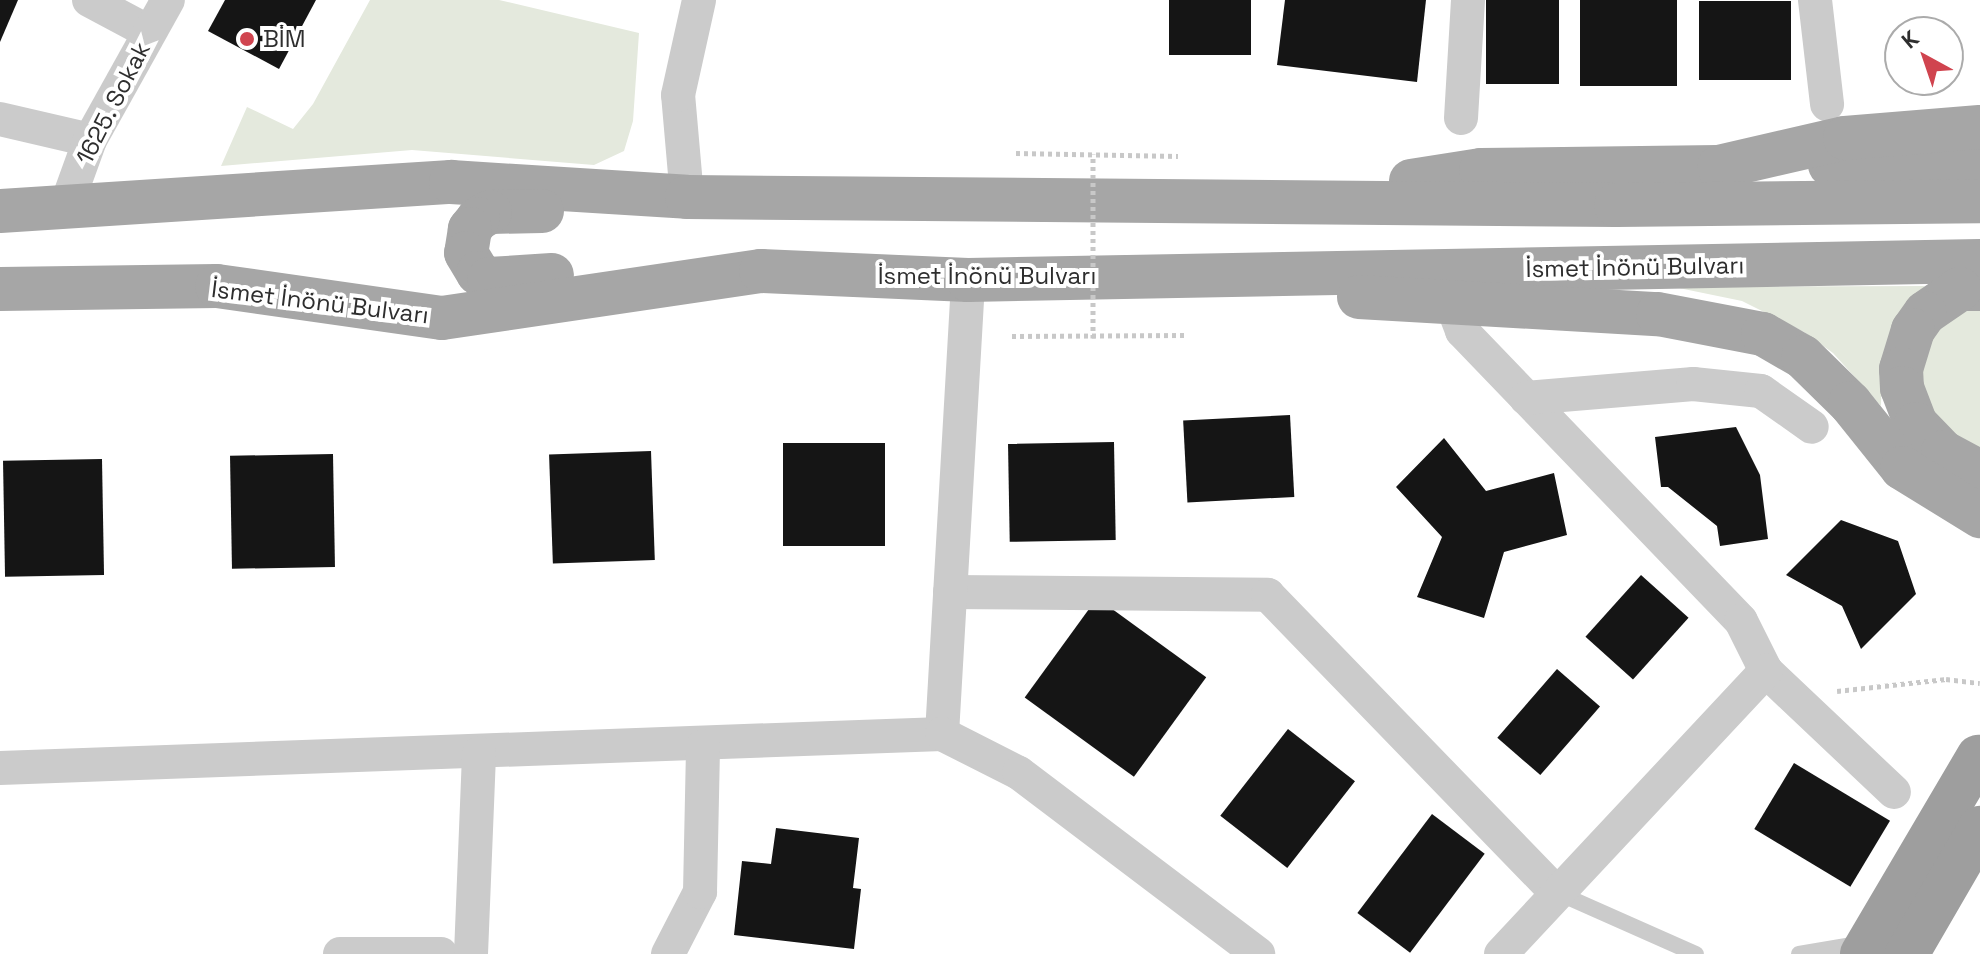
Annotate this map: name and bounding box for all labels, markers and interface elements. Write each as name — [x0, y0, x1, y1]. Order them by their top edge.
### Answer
north arrow — [1884, 16, 1964, 96]
text: K — [1896, 24, 1924, 54]
place label: BİM — [263, 25, 305, 53]
marker: BİM — [238, 30, 256, 48]
street label: 1625. Sokak — [70, 36, 156, 170]
street label: İsmet İnönü Bulvarı — [1525, 251, 1745, 283]
street label: İsmet İnönü Bulvarı — [878, 262, 1096, 290]
street label: İsmet İnönü Bulvarı — [210, 274, 430, 330]

